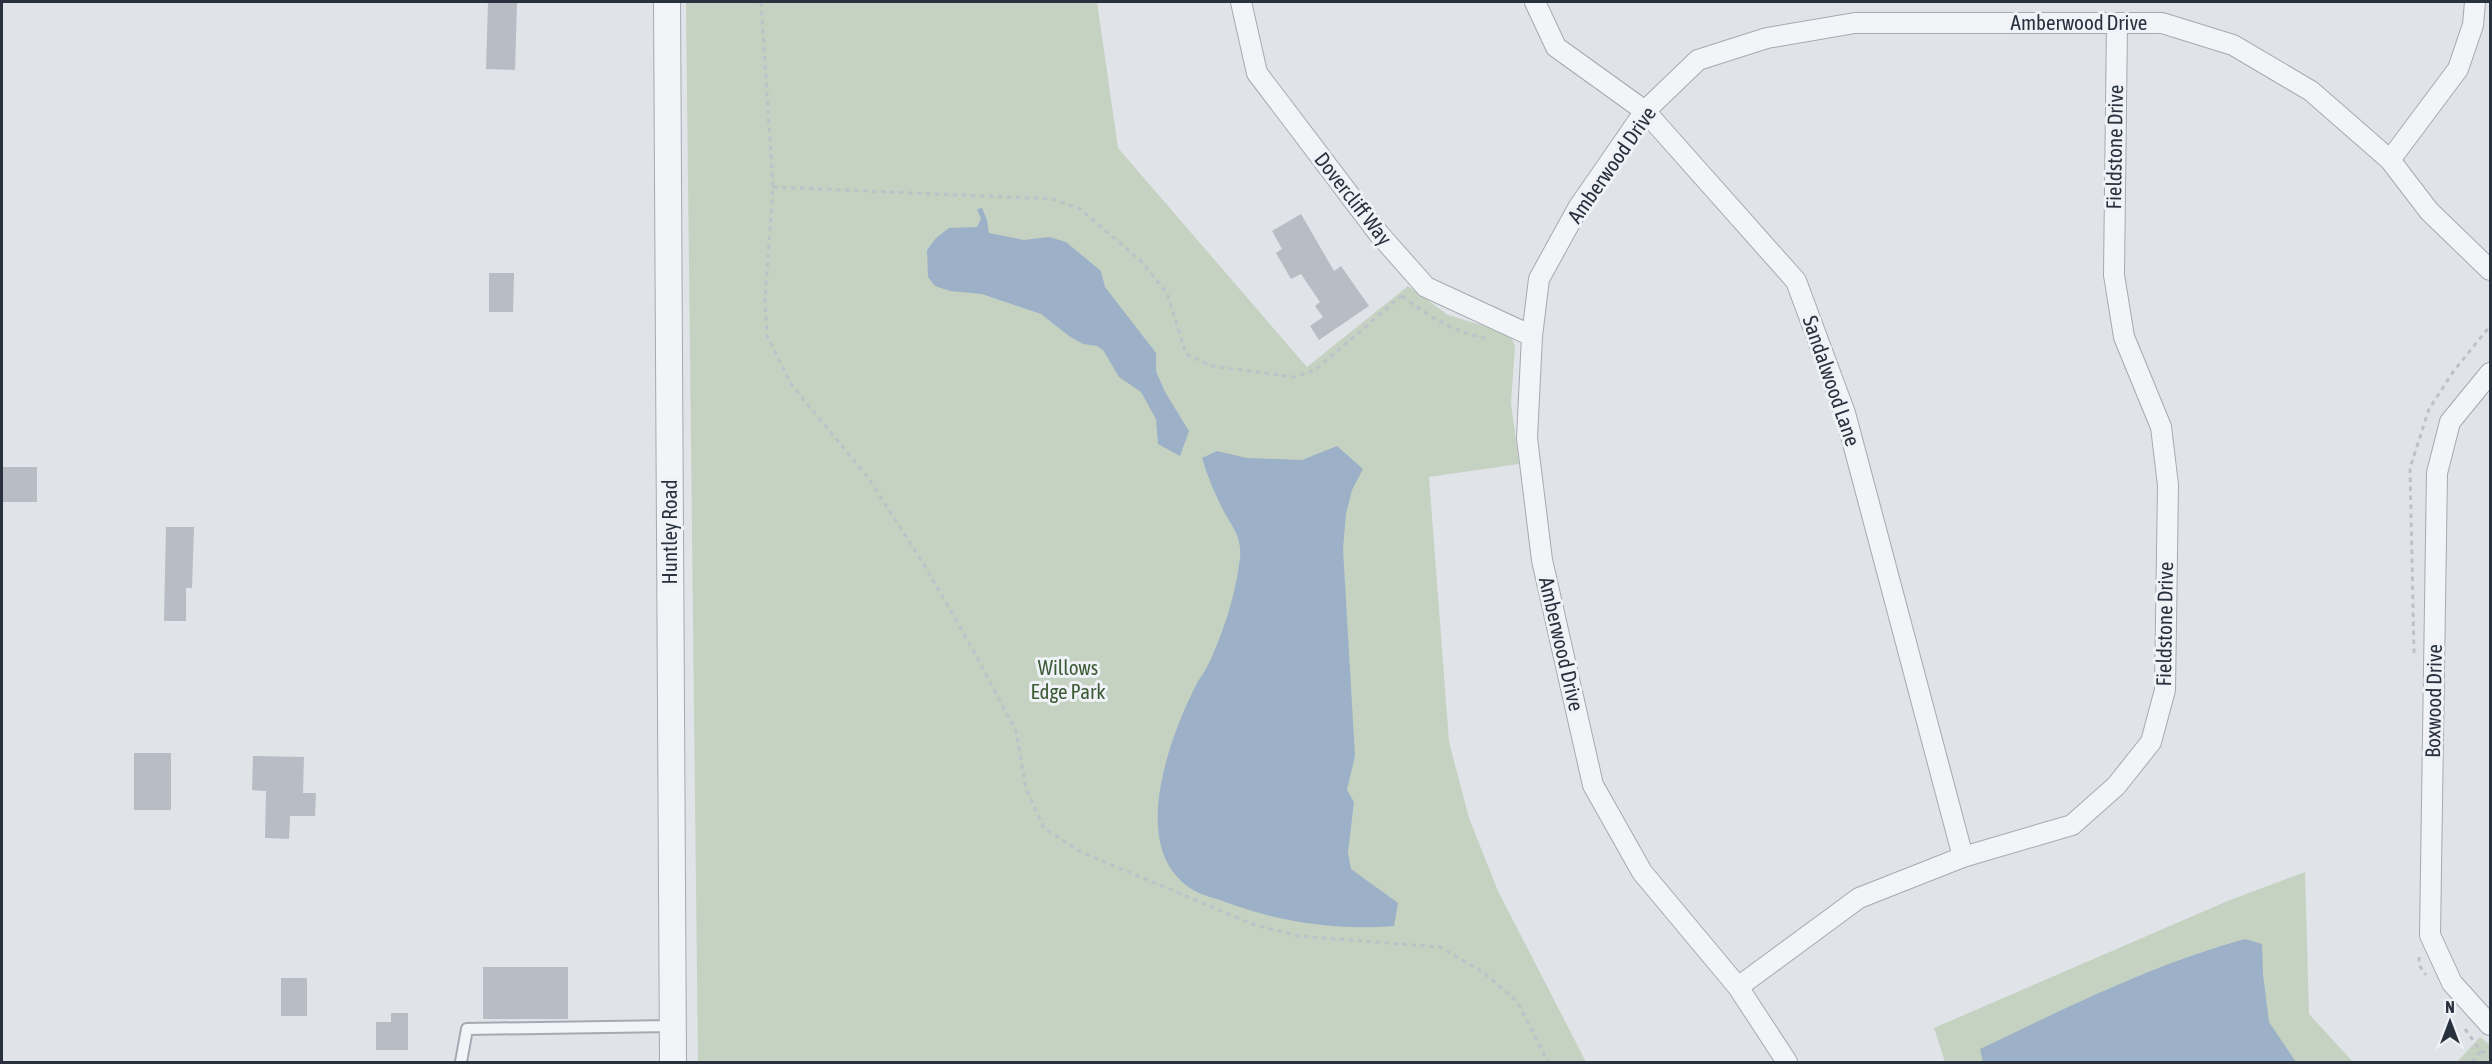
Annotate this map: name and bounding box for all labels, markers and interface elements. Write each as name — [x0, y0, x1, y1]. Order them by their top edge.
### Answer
street label: Amberwood Drive — [2011, 10, 2147, 34]
street label: Fieldstone Drive — [2101, 84, 2127, 209]
street label: Amberwood Drive — [1562, 102, 1660, 227]
street label: Dovercliff Way — [1310, 147, 1398, 250]
street label: Sandalwood Lane — [1798, 312, 1865, 449]
street label: Huntley Road — [657, 480, 681, 584]
street label: Fieldstone Drive — [2151, 561, 2177, 686]
street label: Amberwood Drive — [1535, 574, 1589, 713]
street label: Boxwood Drive — [2420, 644, 2446, 758]
park label: Willows Edge Park — [1031, 655, 1106, 703]
north arrow — [2420, 992, 2480, 1052]
text: N — [2445, 998, 2455, 1016]

